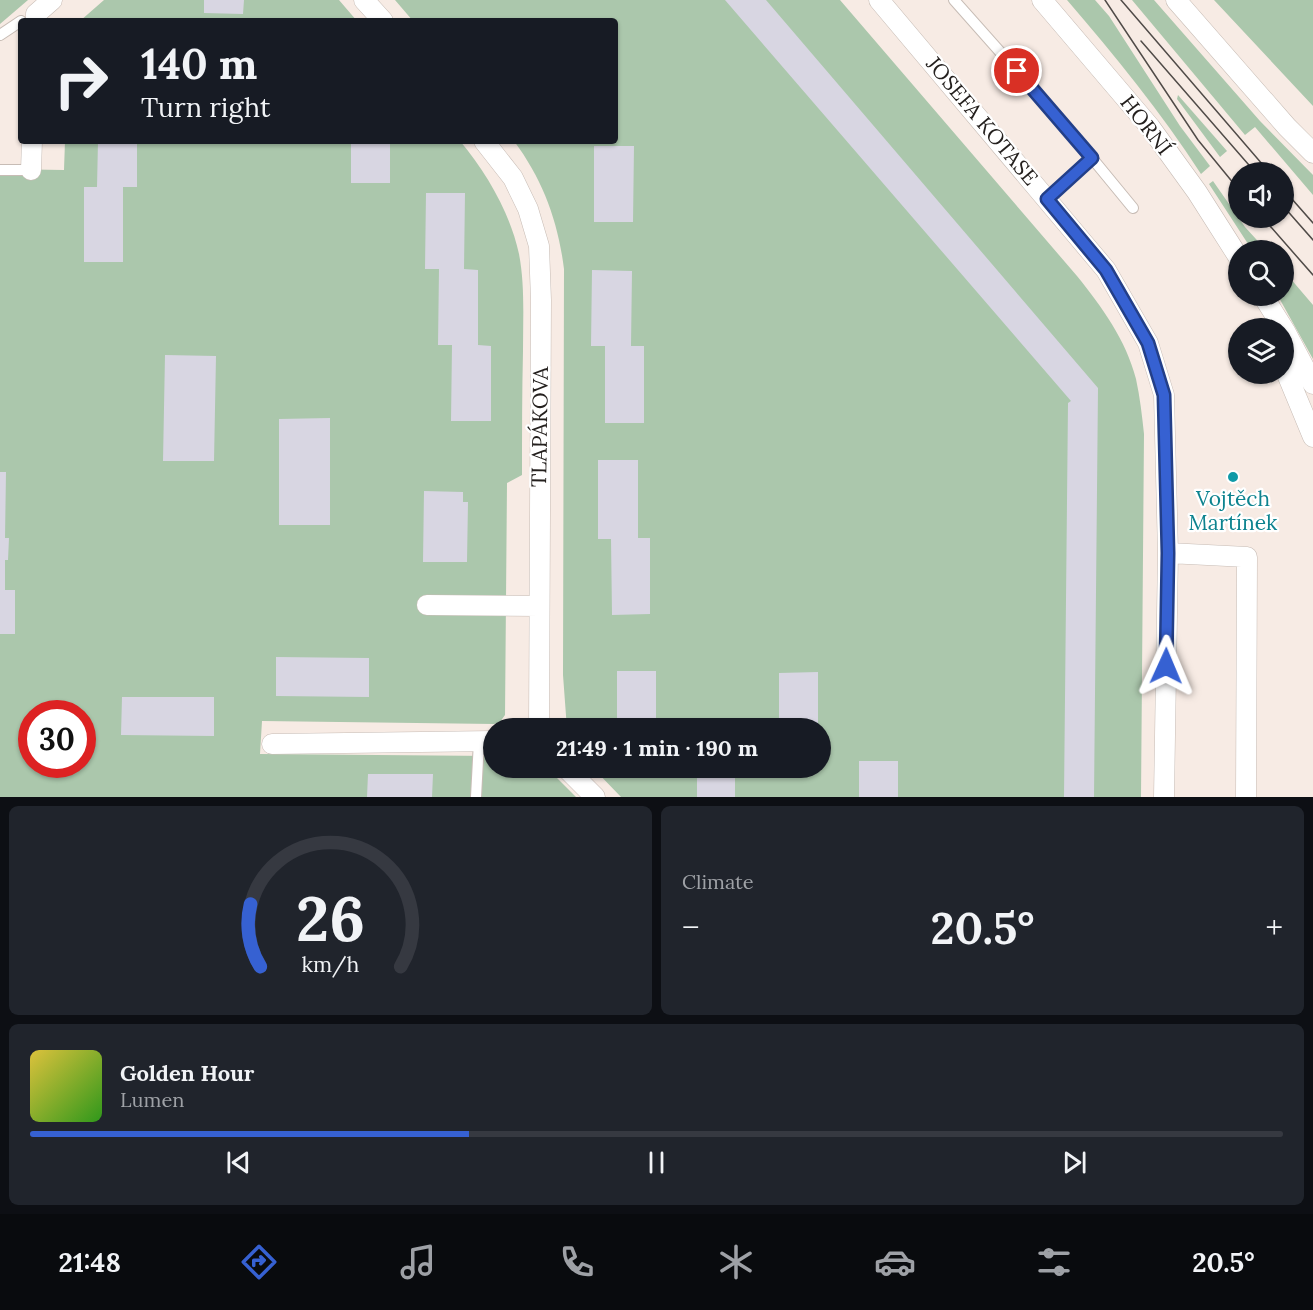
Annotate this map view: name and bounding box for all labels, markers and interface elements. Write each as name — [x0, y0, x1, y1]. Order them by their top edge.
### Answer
text: 140 m — [141, 37, 257, 91]
icon: right — [42, 42, 120, 120]
pin — [991, 45, 1042, 96]
street label: JOSEFA KOTASE — [920, 50, 1044, 191]
icon: arrive — [1000, 54, 1033, 87]
street label: HORNÍ — [1115, 89, 1178, 160]
text: Turn right — [141, 90, 270, 124]
map controls — [1228, 162, 1294, 384]
button: sound — [1228, 162, 1294, 228]
button: search — [1228, 240, 1294, 306]
button: layers — [1228, 318, 1294, 384]
street label: TLAPÁKOVA — [525, 366, 554, 487]
marker: Vojtěch Martínek — [1226, 470, 1240, 484]
place label: Vojtěch Martínek — [1189, 485, 1278, 536]
position arrow — [1134, 634, 1198, 698]
speed limit sign: 30 — [18, 700, 96, 778]
text: 21:49 · 1 min · 190 m — [556, 734, 758, 762]
text: Climate — [682, 869, 754, 894]
text: 26 — [296, 878, 365, 958]
text: 20.5° — [931, 899, 1034, 956]
text: − — [682, 906, 700, 948]
text: + — [1265, 906, 1283, 948]
text: km/h — [302, 951, 360, 979]
text: Golden Hour — [120, 1059, 254, 1087]
text: Lumen — [120, 1087, 184, 1112]
icon: previous — [222, 1146, 255, 1179]
icon: pause — [640, 1146, 673, 1179]
icon: next — [1058, 1146, 1091, 1179]
icon: directions — [238, 1241, 280, 1283]
icon: music — [397, 1241, 439, 1283]
icon: phone — [556, 1241, 598, 1283]
icon: climate — [715, 1241, 757, 1283]
icon: car — [874, 1241, 916, 1283]
icon: filters — [1033, 1241, 1075, 1283]
text: 21:48 — [59, 1245, 121, 1279]
text: 20.5° — [1192, 1245, 1254, 1279]

